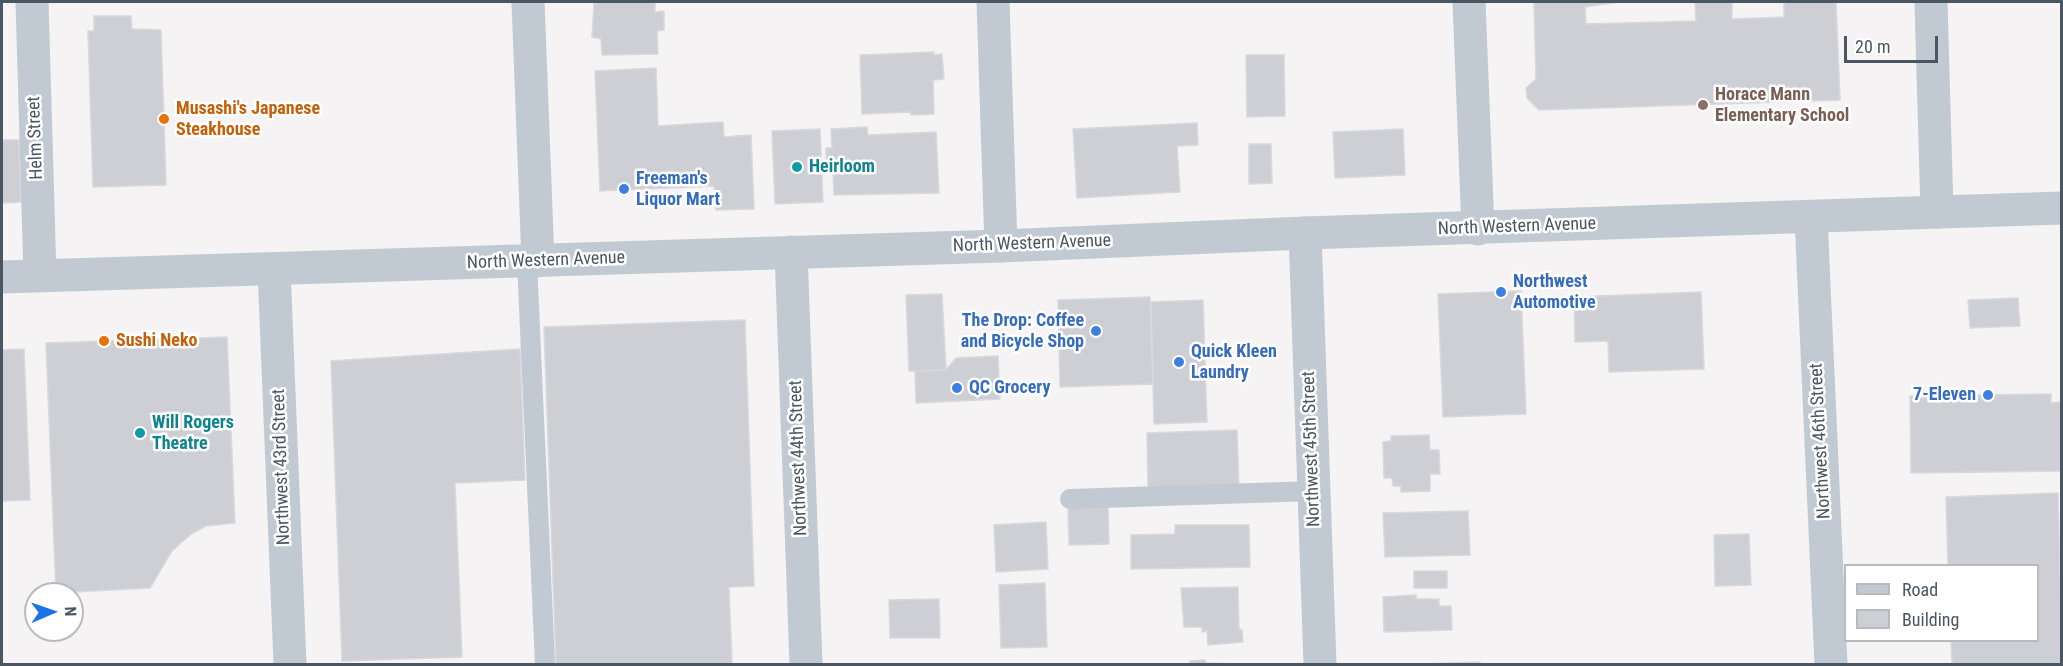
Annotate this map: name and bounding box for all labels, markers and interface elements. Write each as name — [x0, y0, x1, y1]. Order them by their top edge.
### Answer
scale bar — [1847, 24, 1942, 62]
text: 20 m — [1855, 36, 1890, 57]
place label: Horace Mann Elementary School — [1715, 84, 1849, 127]
street label: Helm Street — [24, 96, 48, 180]
place label: Musashi's Japanese Steakhouse — [176, 98, 320, 140]
marker: Horace Mann Elementary School — [1696, 98, 1710, 112]
marker: Musashi's Japanese Steakhouse — [157, 112, 171, 126]
place label: Heirloom — [809, 156, 875, 178]
marker: Heirloom — [790, 160, 804, 174]
place label: Freeman's Liquor Mart — [636, 168, 720, 210]
marker: Freeman's Liquor Mart — [617, 182, 631, 196]
street label: North Western Avenue — [1438, 213, 1596, 241]
street label: North Western Avenue — [953, 230, 1111, 258]
street label: North Western Avenue — [467, 247, 625, 275]
place label: Northwest Automotive — [1513, 271, 1596, 314]
marker: Northwest Automotive — [1494, 285, 1508, 299]
place label: The Drop: Coffee and Bicycle Shop — [961, 310, 1084, 352]
marker: The Drop: Coffee and Bicycle Shop — [1089, 324, 1103, 338]
place label: Sushi Neko — [116, 330, 197, 352]
marker: Sushi Neko — [97, 334, 111, 348]
place label: Quick Kleen Laundry — [1191, 341, 1277, 384]
marker: Quick Kleen Laundry — [1172, 355, 1186, 369]
street label: Northwest 46th Street — [1806, 363, 1836, 519]
street label: Northwest 45th Street — [1298, 371, 1326, 527]
place label: QC Grocery — [969, 377, 1050, 399]
street label: Northwest 44th Street — [785, 380, 813, 536]
marker: QC Grocery — [950, 381, 964, 395]
place label: 7-Eleven — [1913, 384, 1976, 406]
marker: 7-Eleven — [1981, 388, 1995, 402]
street label: Northwest 43rd Street — [268, 389, 296, 545]
place label: Will Rogers Theatre — [152, 412, 234, 454]
marker: Will Rogers Theatre — [133, 426, 147, 440]
legend — [1844, 564, 2039, 642]
text: Road — [1902, 579, 1938, 600]
north arrow — [24, 582, 84, 642]
text: N — [61, 606, 80, 617]
text: Building — [1902, 609, 1959, 630]

